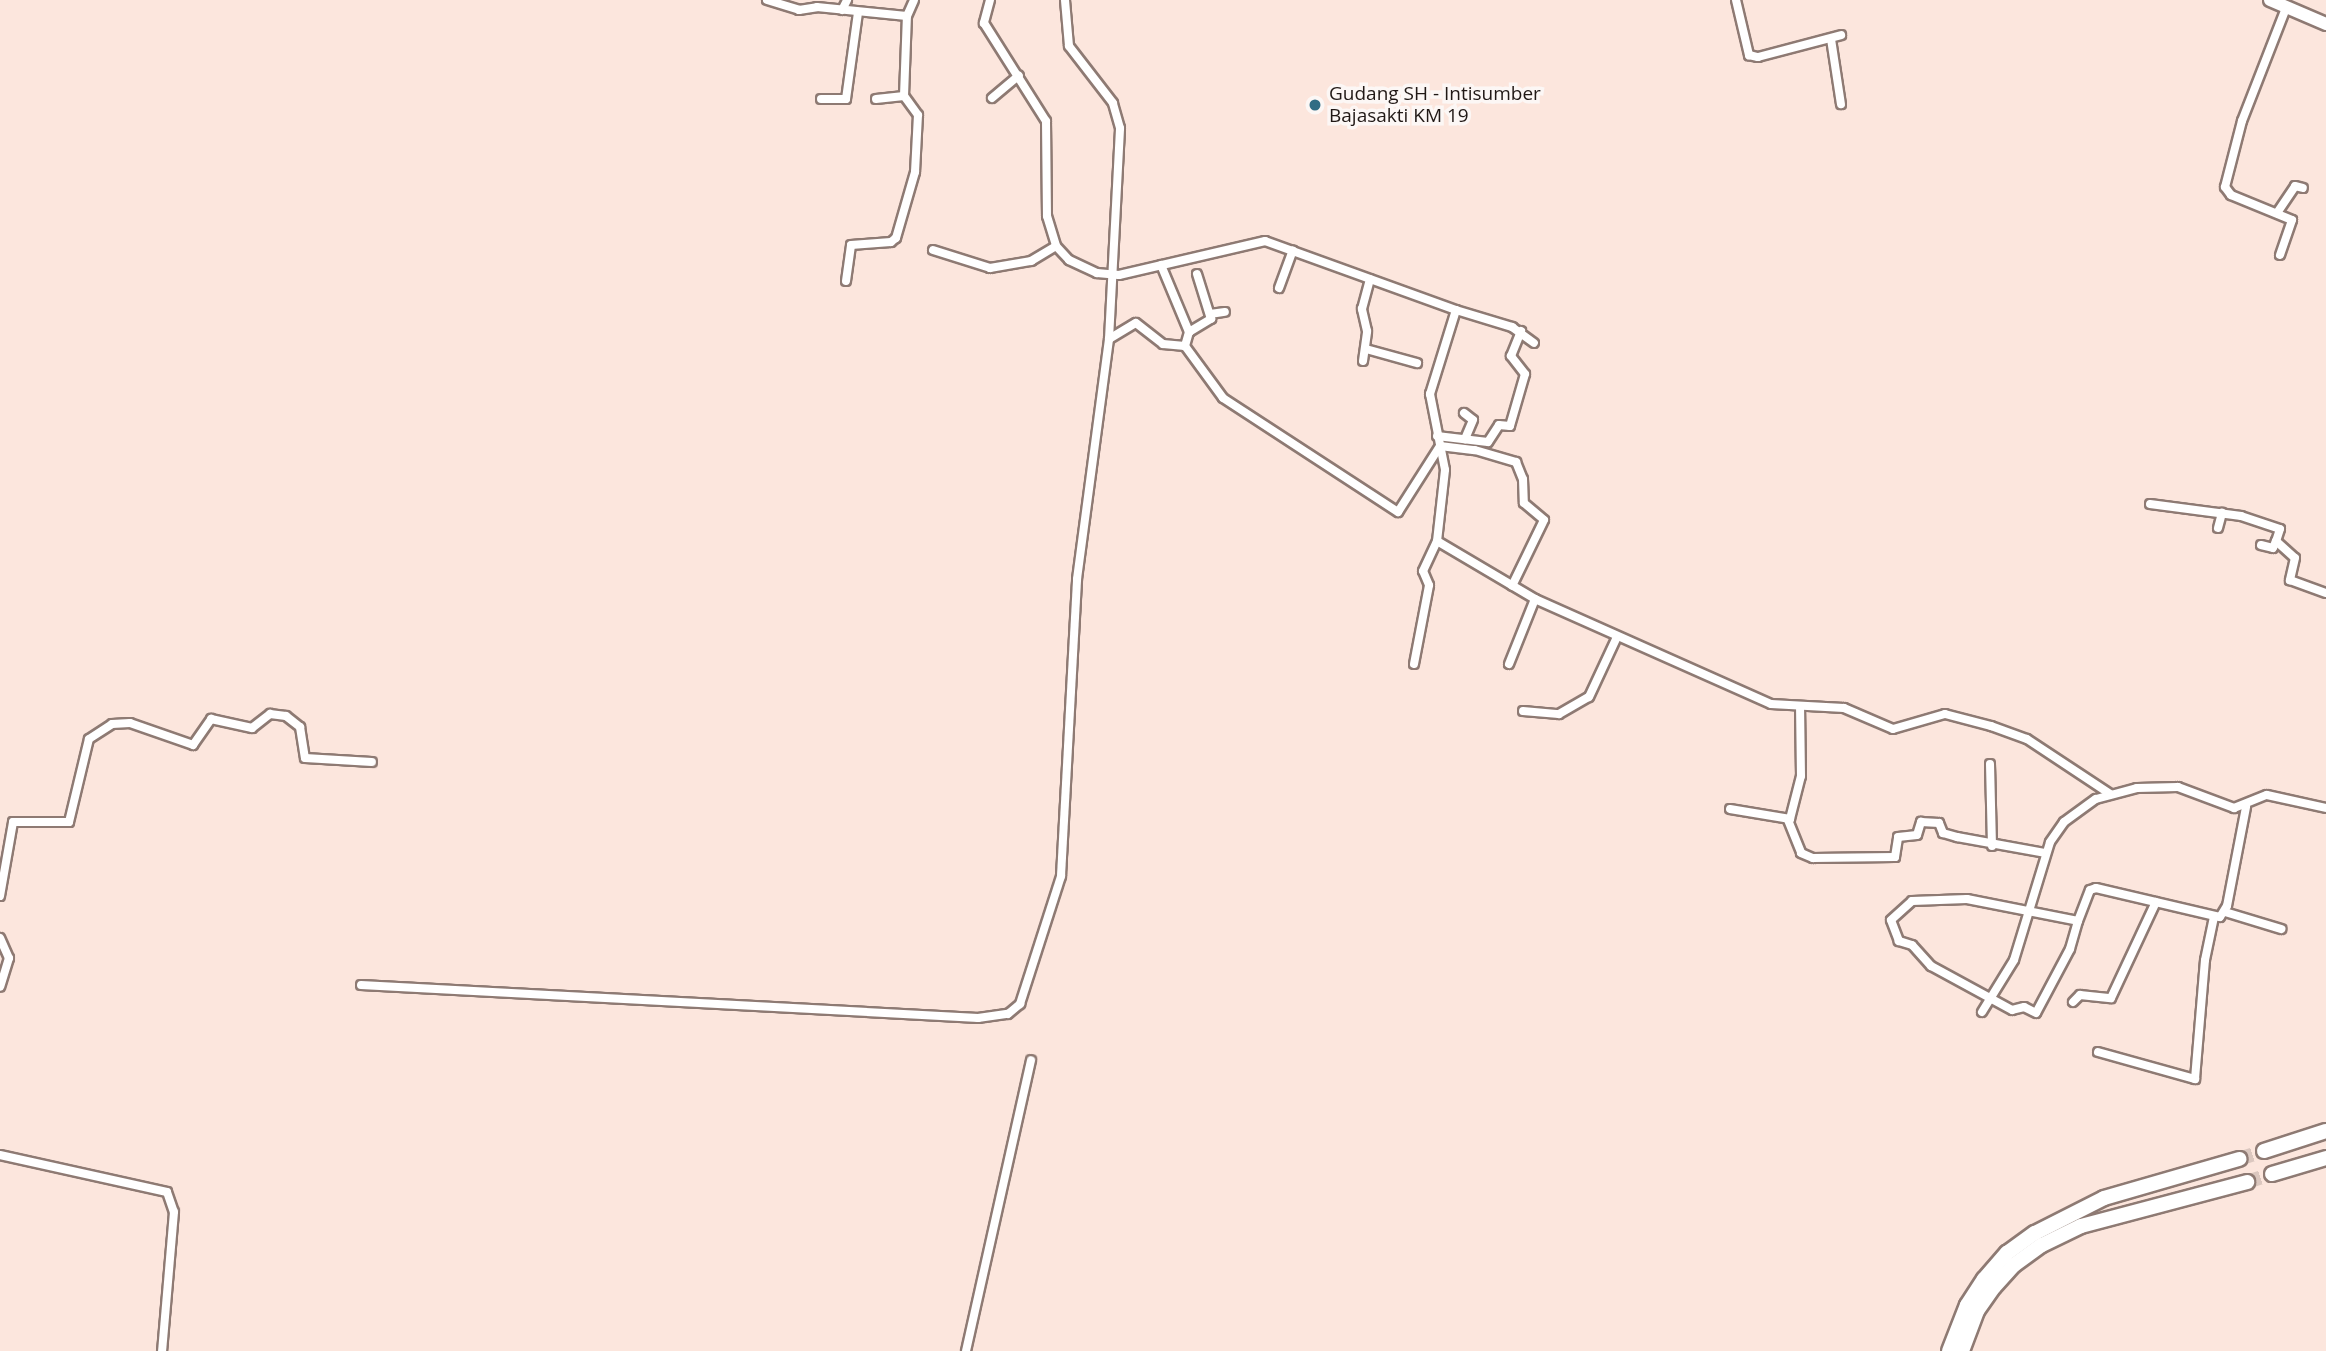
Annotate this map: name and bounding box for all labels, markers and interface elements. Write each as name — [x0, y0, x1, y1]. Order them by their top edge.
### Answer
place label: Gudang SH - Intisumber Bajasakti KM 19 — [1329, 83, 1541, 127]
marker: Gudang SH - Intisumber Bajasakti KM 19 — [1307, 97, 1323, 113]

